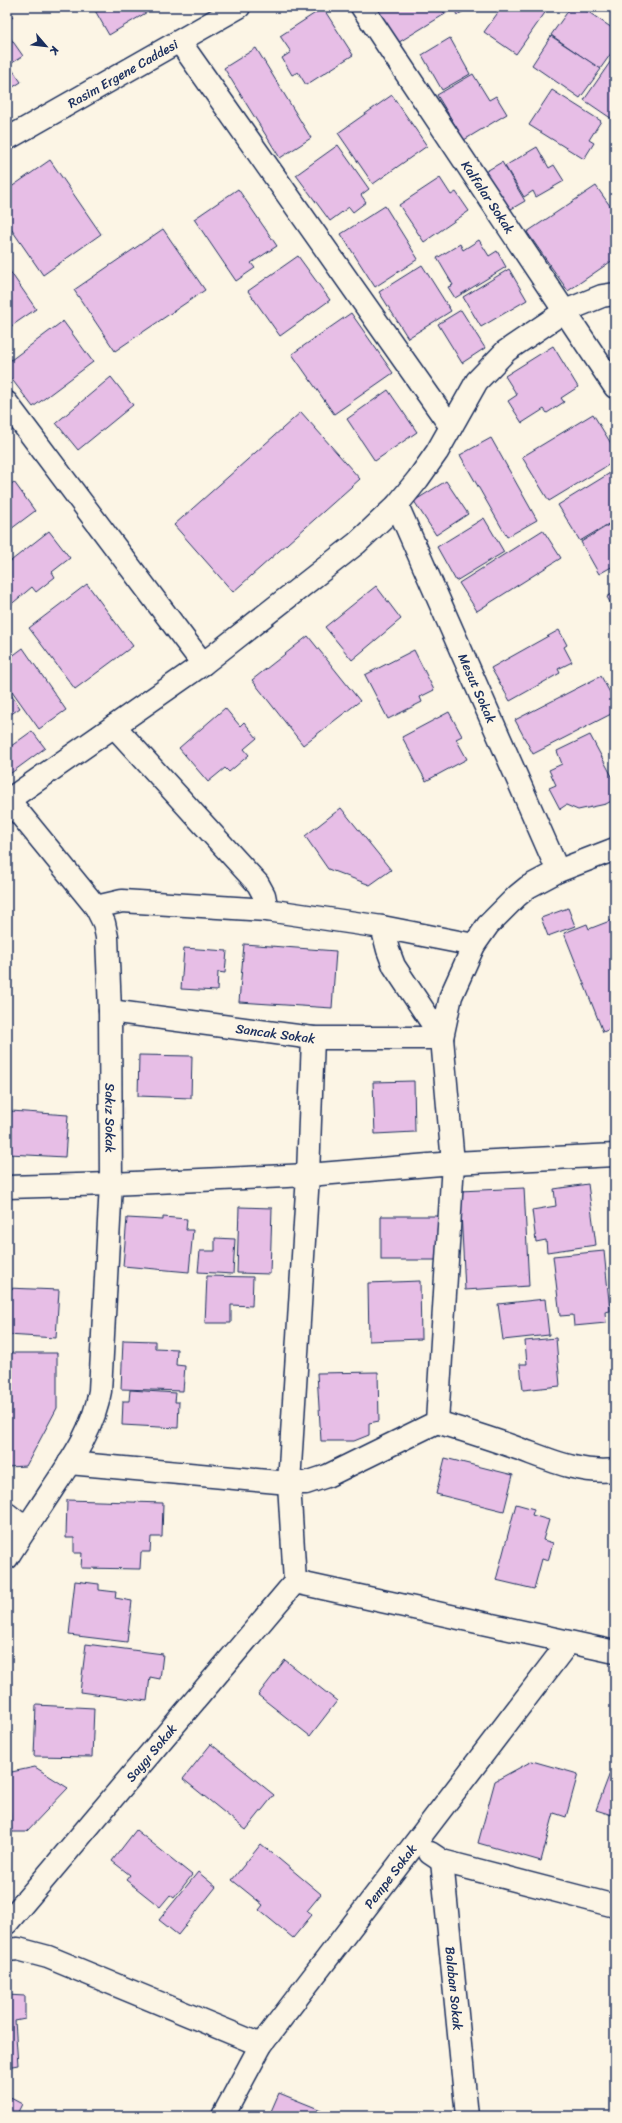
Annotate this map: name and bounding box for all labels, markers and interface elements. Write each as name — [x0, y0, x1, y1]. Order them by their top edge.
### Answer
north arrow — [26, 26, 66, 66]
street label: Rasim Ergene Caddesi — [63, 32, 183, 114]
text: K — [44, 42, 65, 59]
street label: Kalfalar Sokak — [455, 155, 521, 238]
street label: Mesut Sokak — [452, 649, 503, 727]
street label: Sancak Sokak — [234, 1016, 317, 1050]
street label: Sakız Sokak — [99, 1083, 122, 1153]
street label: Saygı Sokak — [119, 1718, 182, 1787]
street label: Pempe Sokak — [358, 1839, 422, 1914]
street label: Balaban Sokak — [439, 1945, 470, 2031]

